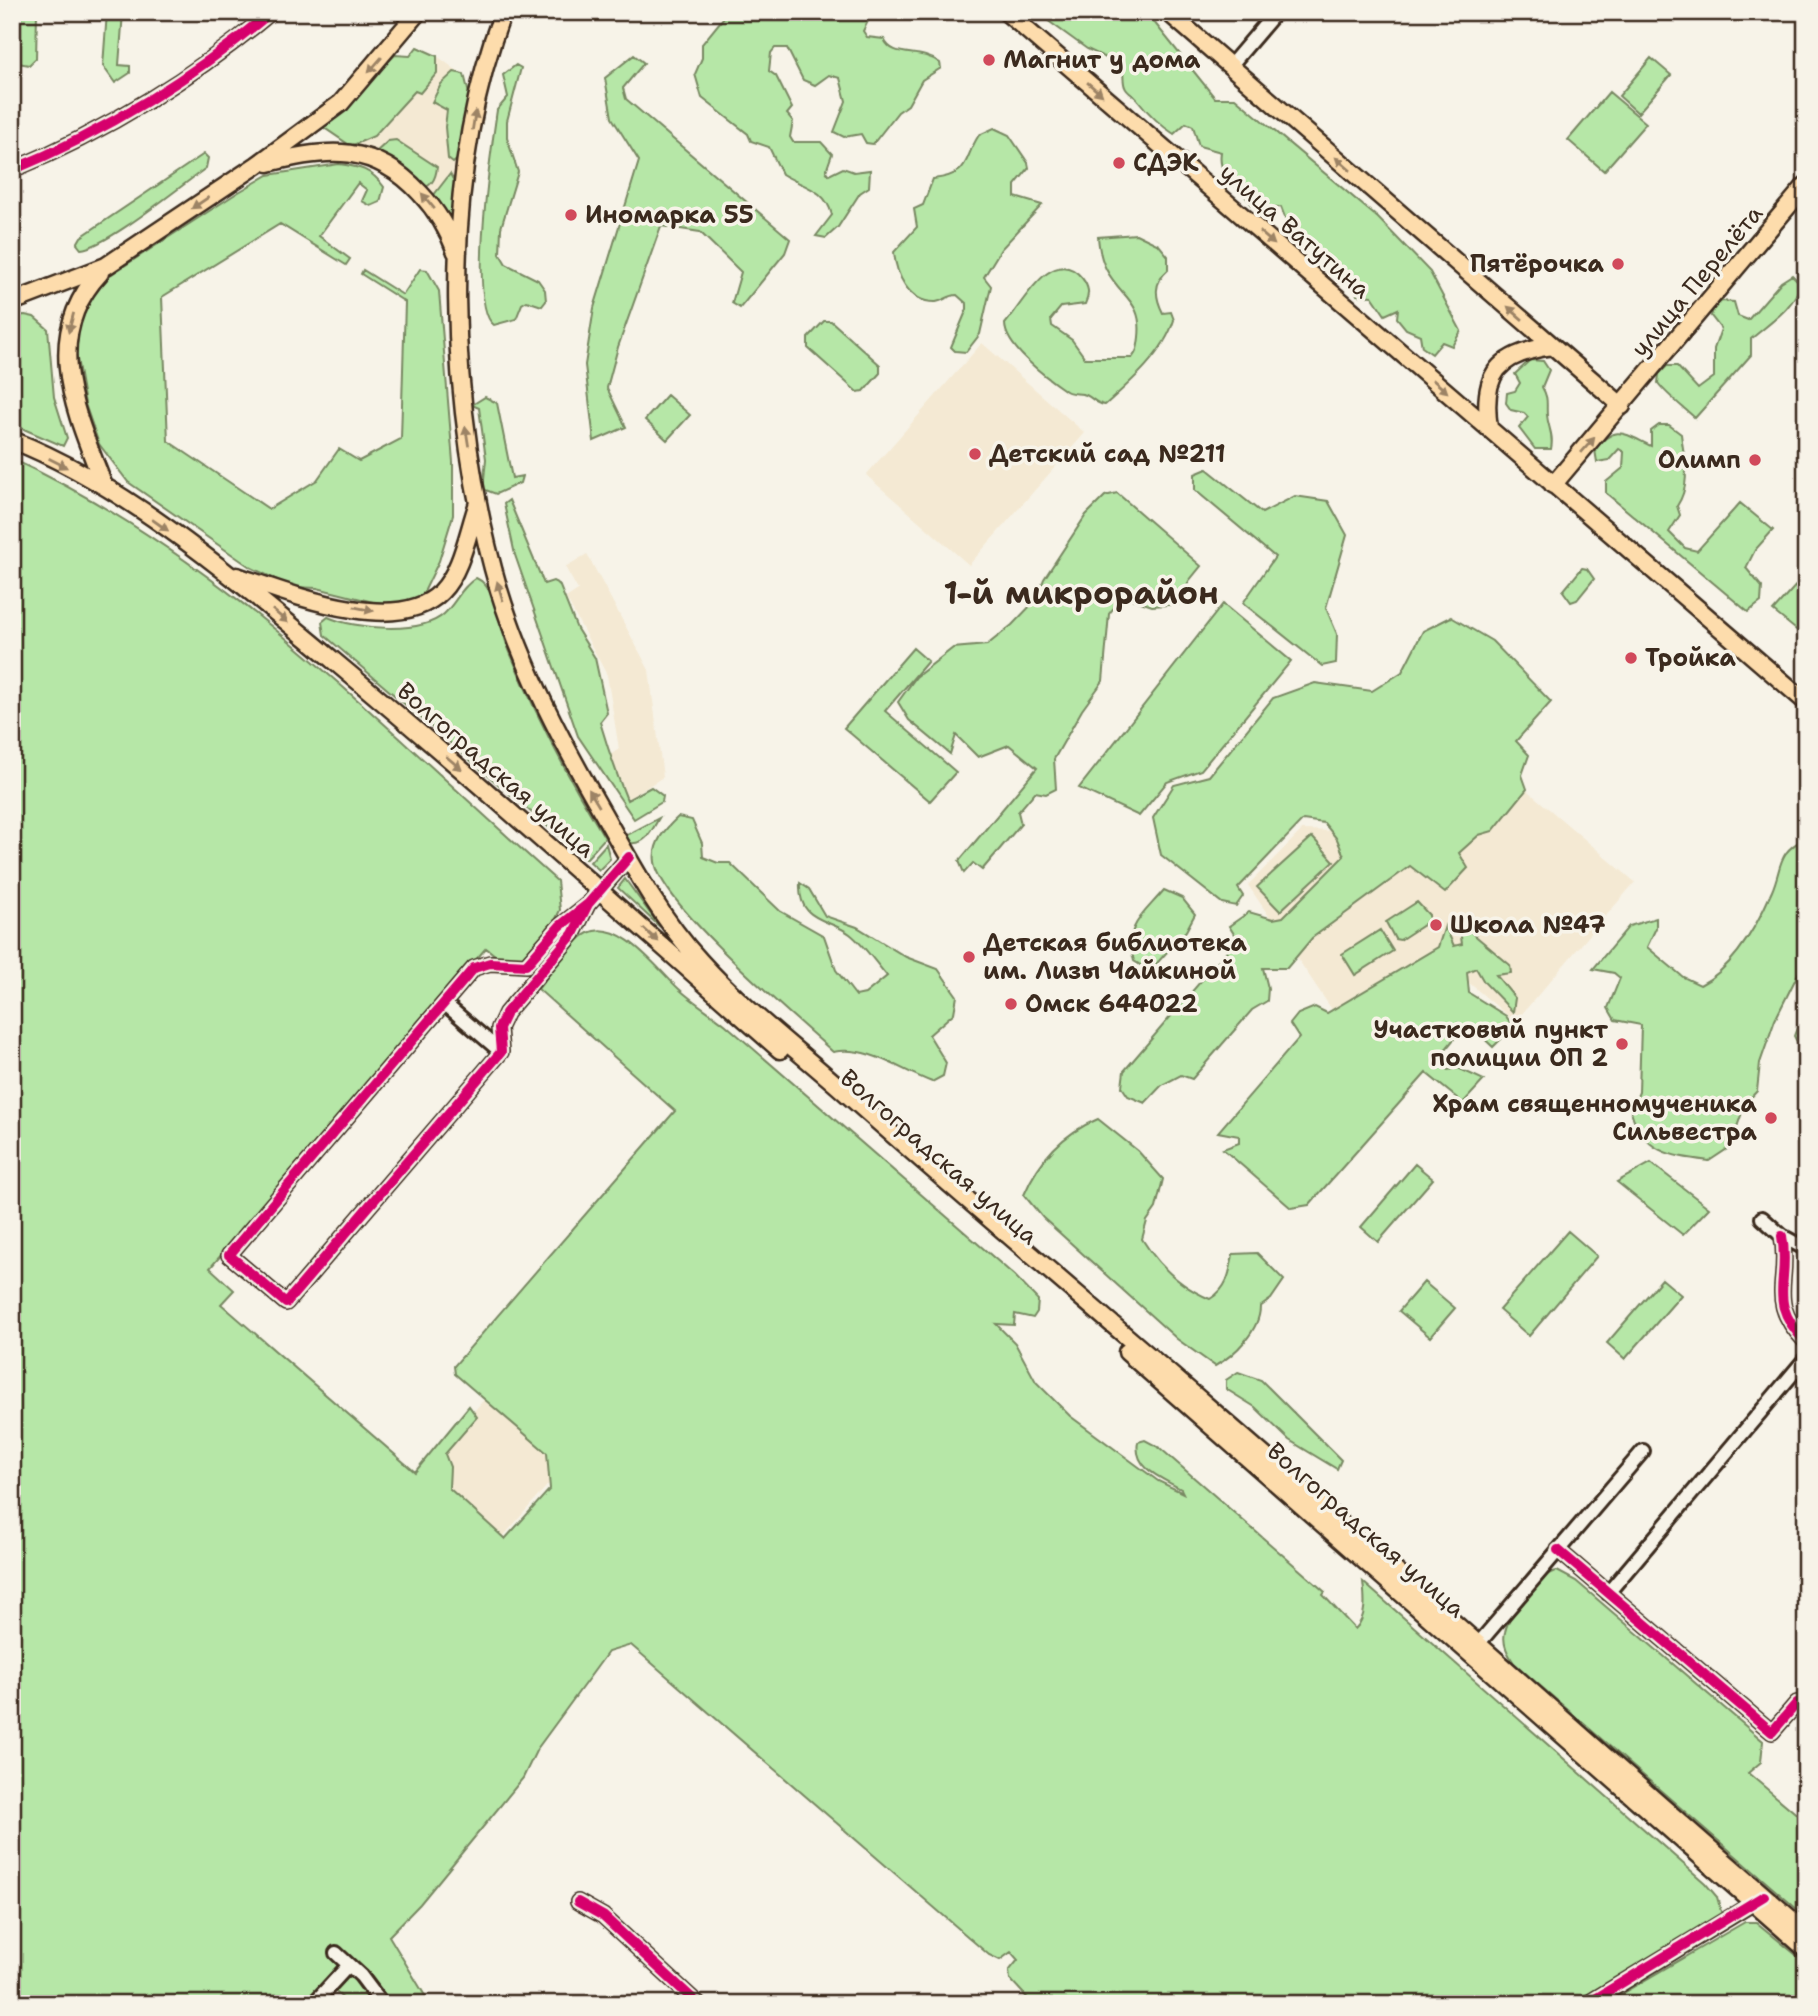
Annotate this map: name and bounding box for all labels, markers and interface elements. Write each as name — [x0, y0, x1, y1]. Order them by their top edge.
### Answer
place label: Магнит у дома — [1003, 44, 1201, 76]
marker: Магнит у дома — [981, 52, 997, 68]
one-way arrow — [368, 57, 383, 74]
one-way arrow — [1086, 81, 1104, 97]
one-way arrow — [469, 109, 480, 131]
place label: СДЭК — [1133, 147, 1199, 179]
marker: СДЭК — [1111, 155, 1127, 171]
one-way arrow — [1334, 156, 1352, 172]
street label: улица Ватутина — [1213, 157, 1377, 306]
one-way arrow — [420, 193, 435, 211]
one-way arrow — [190, 197, 210, 210]
street label: улица Перелёта — [1624, 198, 1770, 364]
place label: Иномарка 55 — [585, 199, 754, 231]
marker: Иномарка 55 — [563, 207, 579, 223]
one-way arrow — [1258, 230, 1276, 246]
place label: Пятёрочка — [1470, 248, 1605, 280]
marker: Пятёрочка — [1610, 256, 1626, 272]
one-way arrow — [1506, 306, 1523, 321]
one-way arrow — [65, 312, 76, 334]
one-way arrow — [1431, 378, 1449, 394]
one-way arrow — [461, 425, 472, 447]
one-way arrow — [1580, 437, 1595, 454]
place label: Детский сад №211 — [989, 438, 1226, 470]
place label: Олимп — [1658, 444, 1741, 476]
marker: Детский сад №211 — [967, 446, 983, 462]
marker: Олимп — [1747, 452, 1763, 468]
one-way arrow — [48, 458, 68, 469]
one-way arrow — [151, 518, 169, 532]
district label: 1-й микрорайон — [943, 571, 1219, 614]
one-way arrow — [495, 581, 505, 602]
one-way arrow — [353, 604, 375, 615]
one-way arrow — [272, 608, 289, 623]
place label: Тройка — [1645, 642, 1736, 674]
marker: Тройка — [1623, 650, 1639, 666]
street label: Волгоградская улица — [390, 675, 602, 865]
one-way arrow — [446, 755, 463, 770]
one-way arrow — [588, 788, 600, 808]
place label: Школа №47 — [1450, 909, 1606, 941]
marker: Школа №47 — [1428, 917, 1444, 933]
one-way arrow — [642, 927, 660, 943]
place label: Детская библиотека им. Лизы Чайкиной — [983, 927, 1247, 987]
marker: Детская библиотека им. Лизы Чайкиной — [961, 949, 977, 965]
place label: Омск 644022 — [1025, 988, 1198, 1020]
marker: Омск 644022 — [1003, 996, 1019, 1012]
place label: Участковый пункт полиции ОП 2 — [1373, 1014, 1609, 1074]
marker: Участковый пункт полиции ОП 2 — [1614, 1036, 1630, 1052]
street label: Волгоградская улица — [833, 1062, 1045, 1252]
place label: Храм священномученика Сильвестра — [1433, 1088, 1758, 1148]
marker: Храм священномученика Сильвестра — [1763, 1110, 1779, 1126]
street label: Волгоградская улица — [1260, 1435, 1472, 1625]

